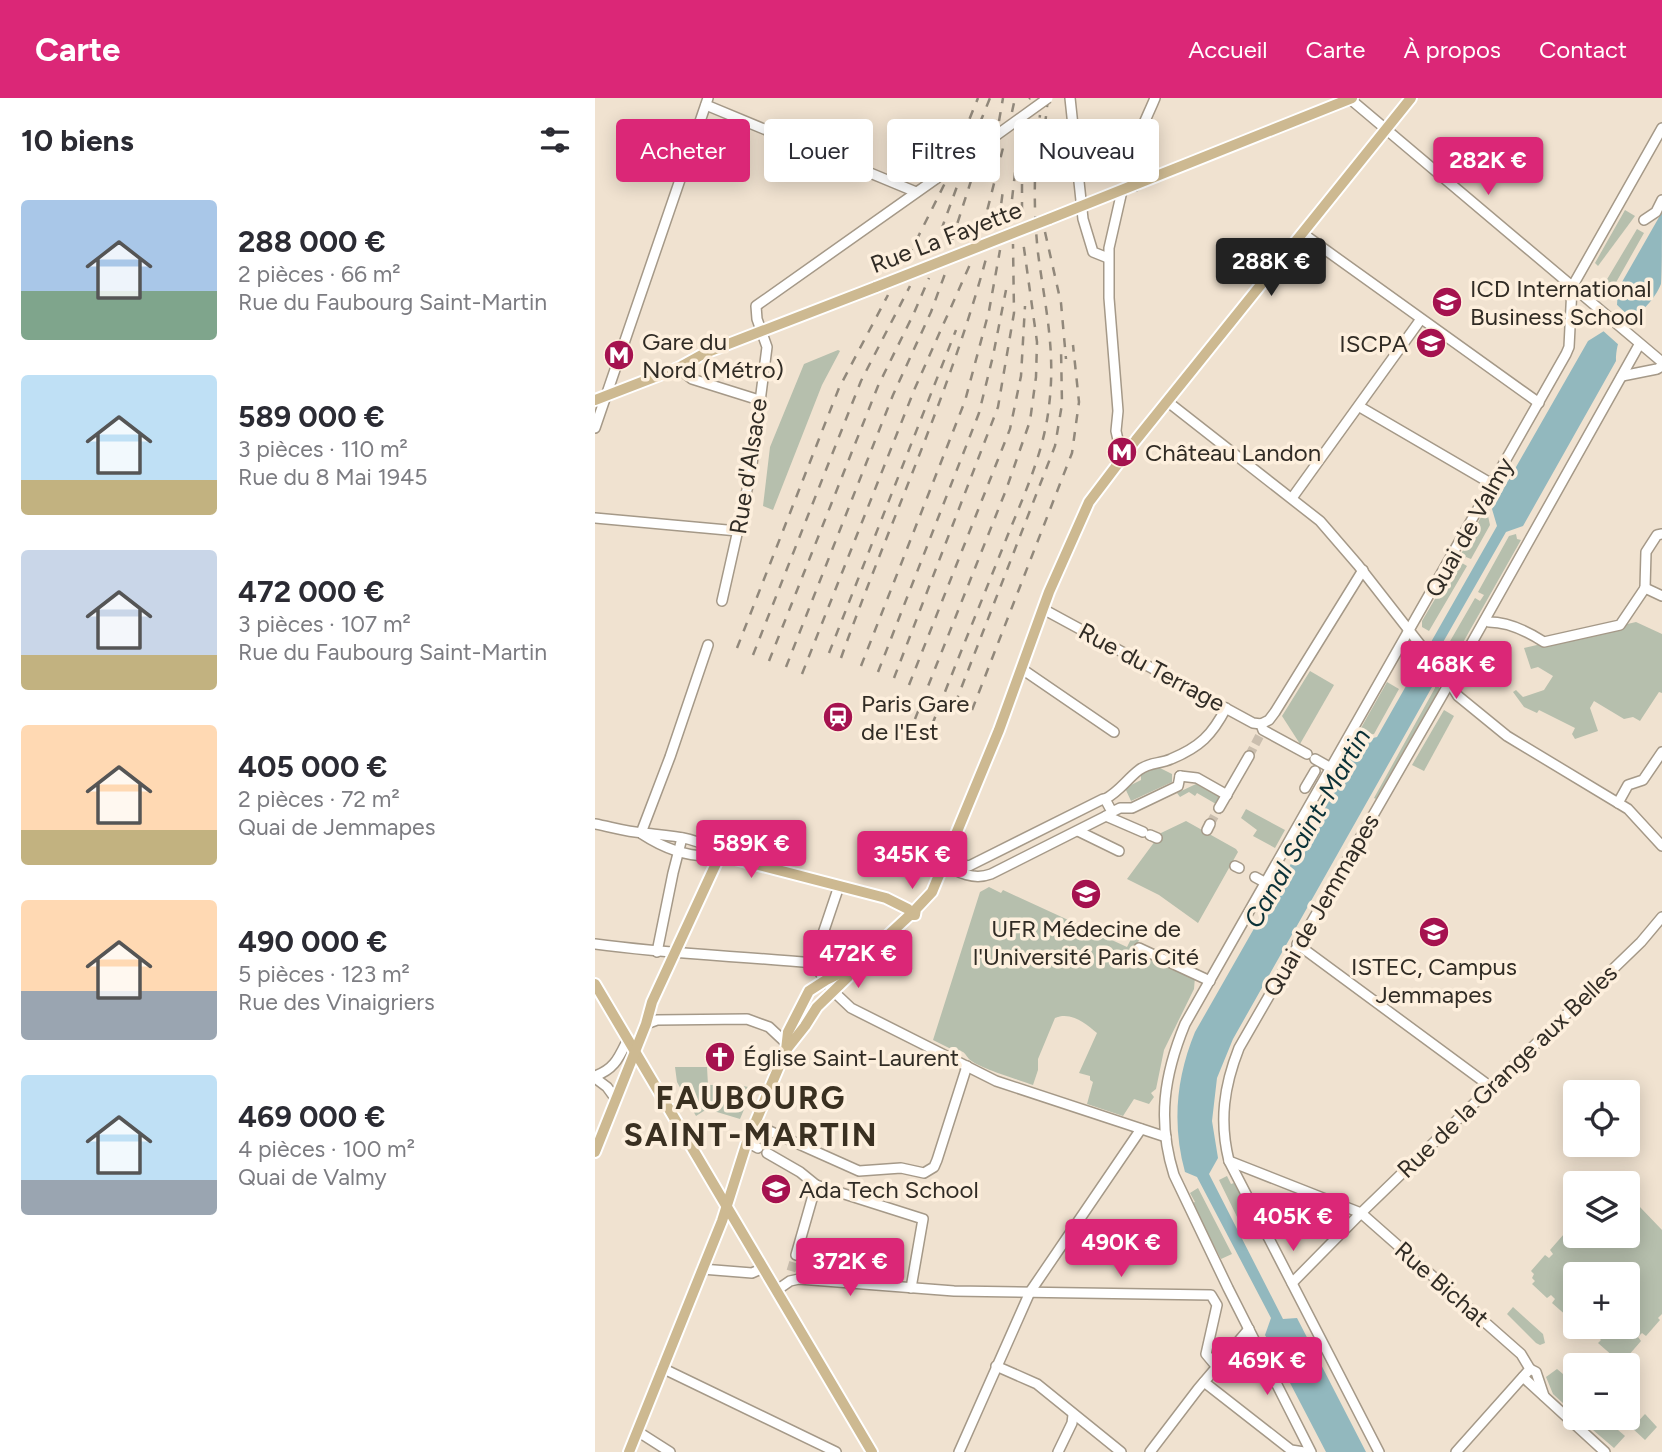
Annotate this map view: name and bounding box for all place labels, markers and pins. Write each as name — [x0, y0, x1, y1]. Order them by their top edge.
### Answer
pin: 282K € — [1431, 138, 1545, 197]
pin: 288K € — [1214, 238, 1328, 298]
place label: ICD International Business School — [1470, 274, 1651, 331]
school or university icon: ICD International Business School — [1430, 285, 1464, 319]
school or university icon: ISCPA — [1414, 326, 1448, 360]
place label: Gare du Nord (Métro) — [642, 327, 784, 384]
place label: ISCPA — [1339, 329, 1409, 358]
metro station icon: Gare du Nord (Métro) — [602, 338, 636, 372]
metro station icon: Château Landon — [1105, 435, 1139, 469]
place label: Château Landon — [1145, 438, 1321, 467]
pin: 468K € — [1399, 642, 1513, 701]
place label: Paris Gare de l'Est — [861, 689, 969, 746]
station icon: Paris Gare de l'Est — [821, 700, 855, 734]
pin: 589K € — [694, 820, 808, 880]
pin: 345K € — [855, 832, 969, 891]
school or university icon: UFR Médecine de l'Université Paris Cité — [1069, 877, 1103, 911]
place label: UFR Médecine de l'Université Paris Cité — [973, 914, 1199, 971]
school or university icon: ISTEC, Campus Jemmapes — [1417, 915, 1451, 949]
pin: 472K € — [801, 930, 915, 990]
place label: ISTEC, Campus Jemmapes — [1351, 952, 1517, 1009]
church icon: Église Saint-Laurent — [703, 1040, 737, 1074]
place label: Église Saint-Laurent — [743, 1043, 959, 1072]
school or university icon: Ada Tech School — [759, 1172, 793, 1206]
place label: Ada Tech School — [799, 1175, 979, 1204]
pin: 405K € — [1236, 1194, 1350, 1253]
pin: 490K € — [1064, 1220, 1178, 1279]
pin: 372K € — [793, 1238, 907, 1298]
pin: 469K € — [1210, 1338, 1324, 1397]

